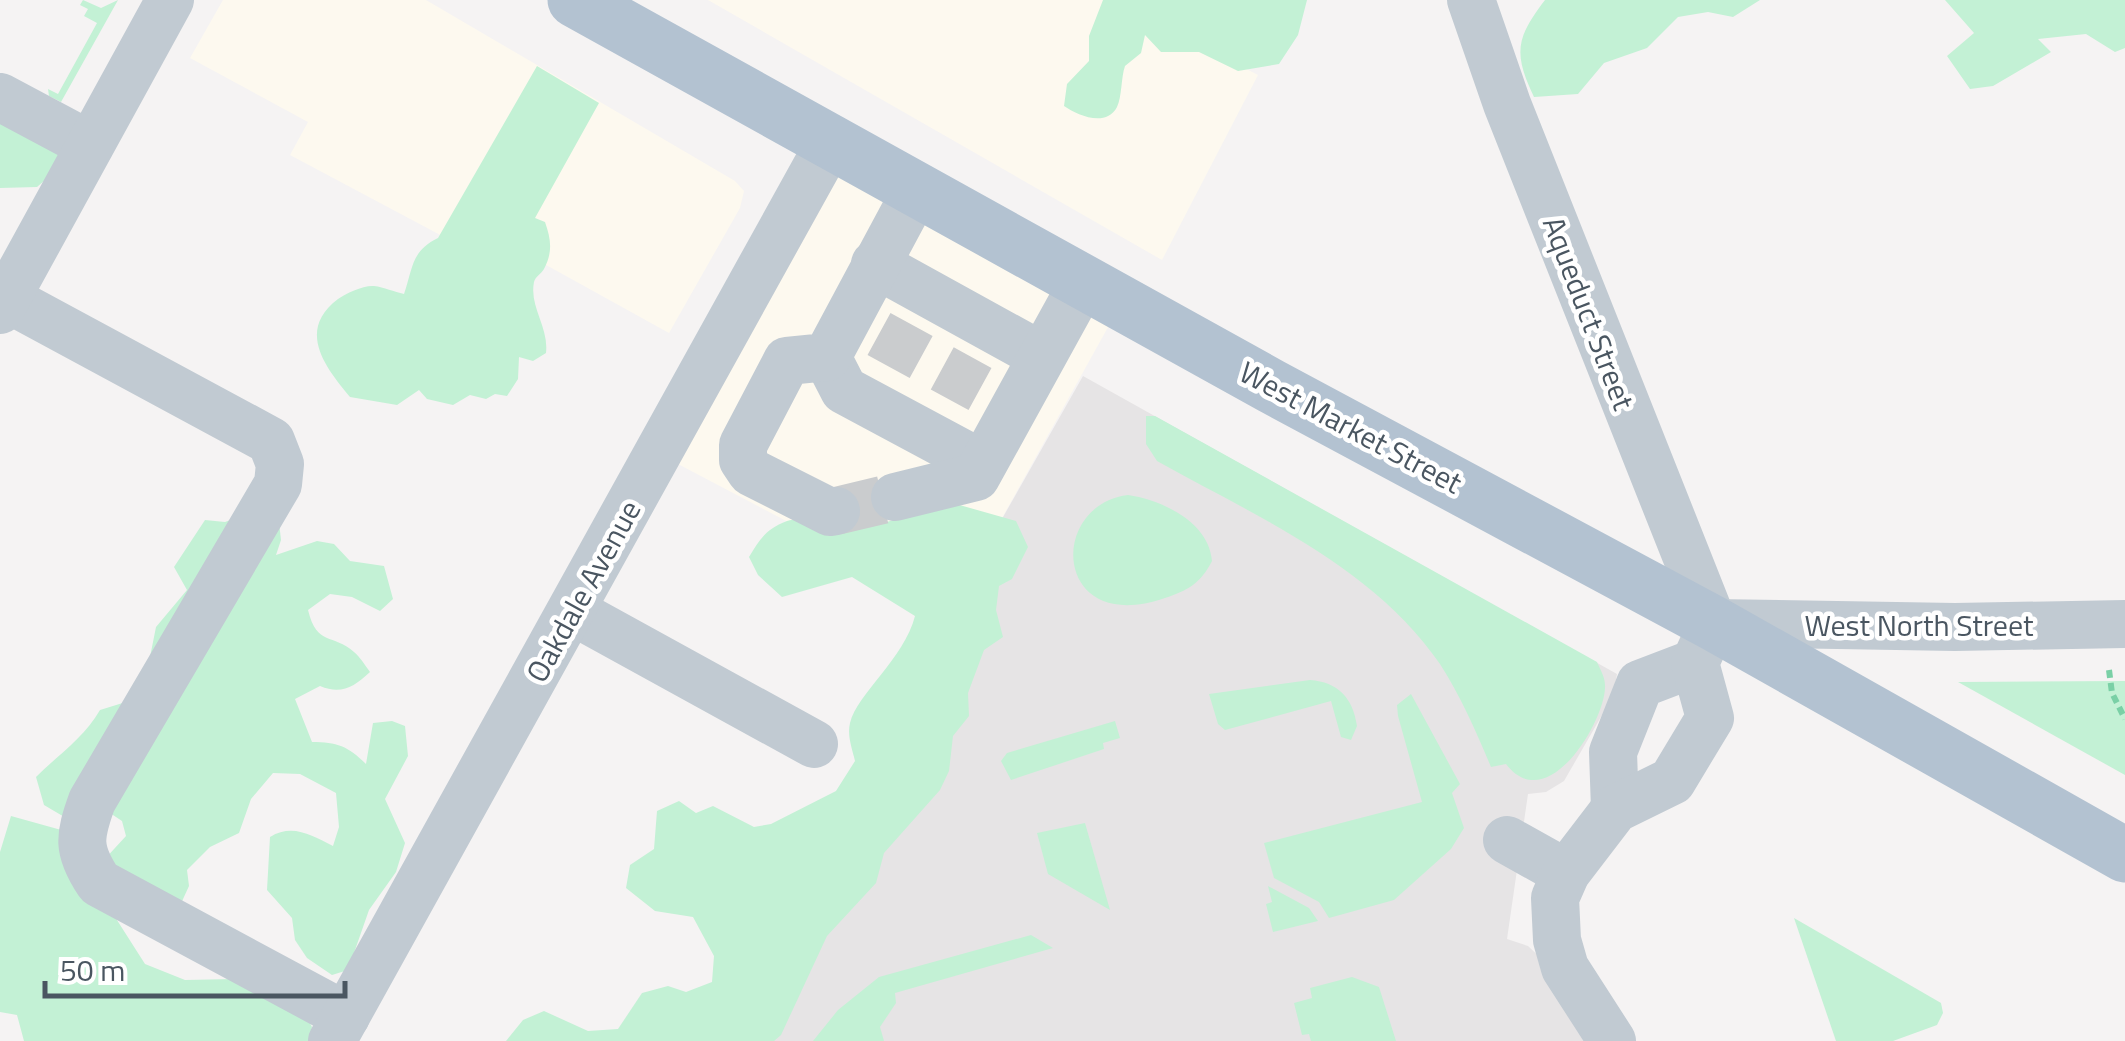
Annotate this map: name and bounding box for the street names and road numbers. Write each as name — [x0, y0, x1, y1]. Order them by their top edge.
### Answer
street label: Aqueduct Street — [1531, 210, 1647, 417]
street label: West Market Street — [1231, 349, 1471, 505]
street label: Oakdale Avenue — [514, 491, 652, 691]
street label: West North Street — [1804, 602, 2034, 648]

